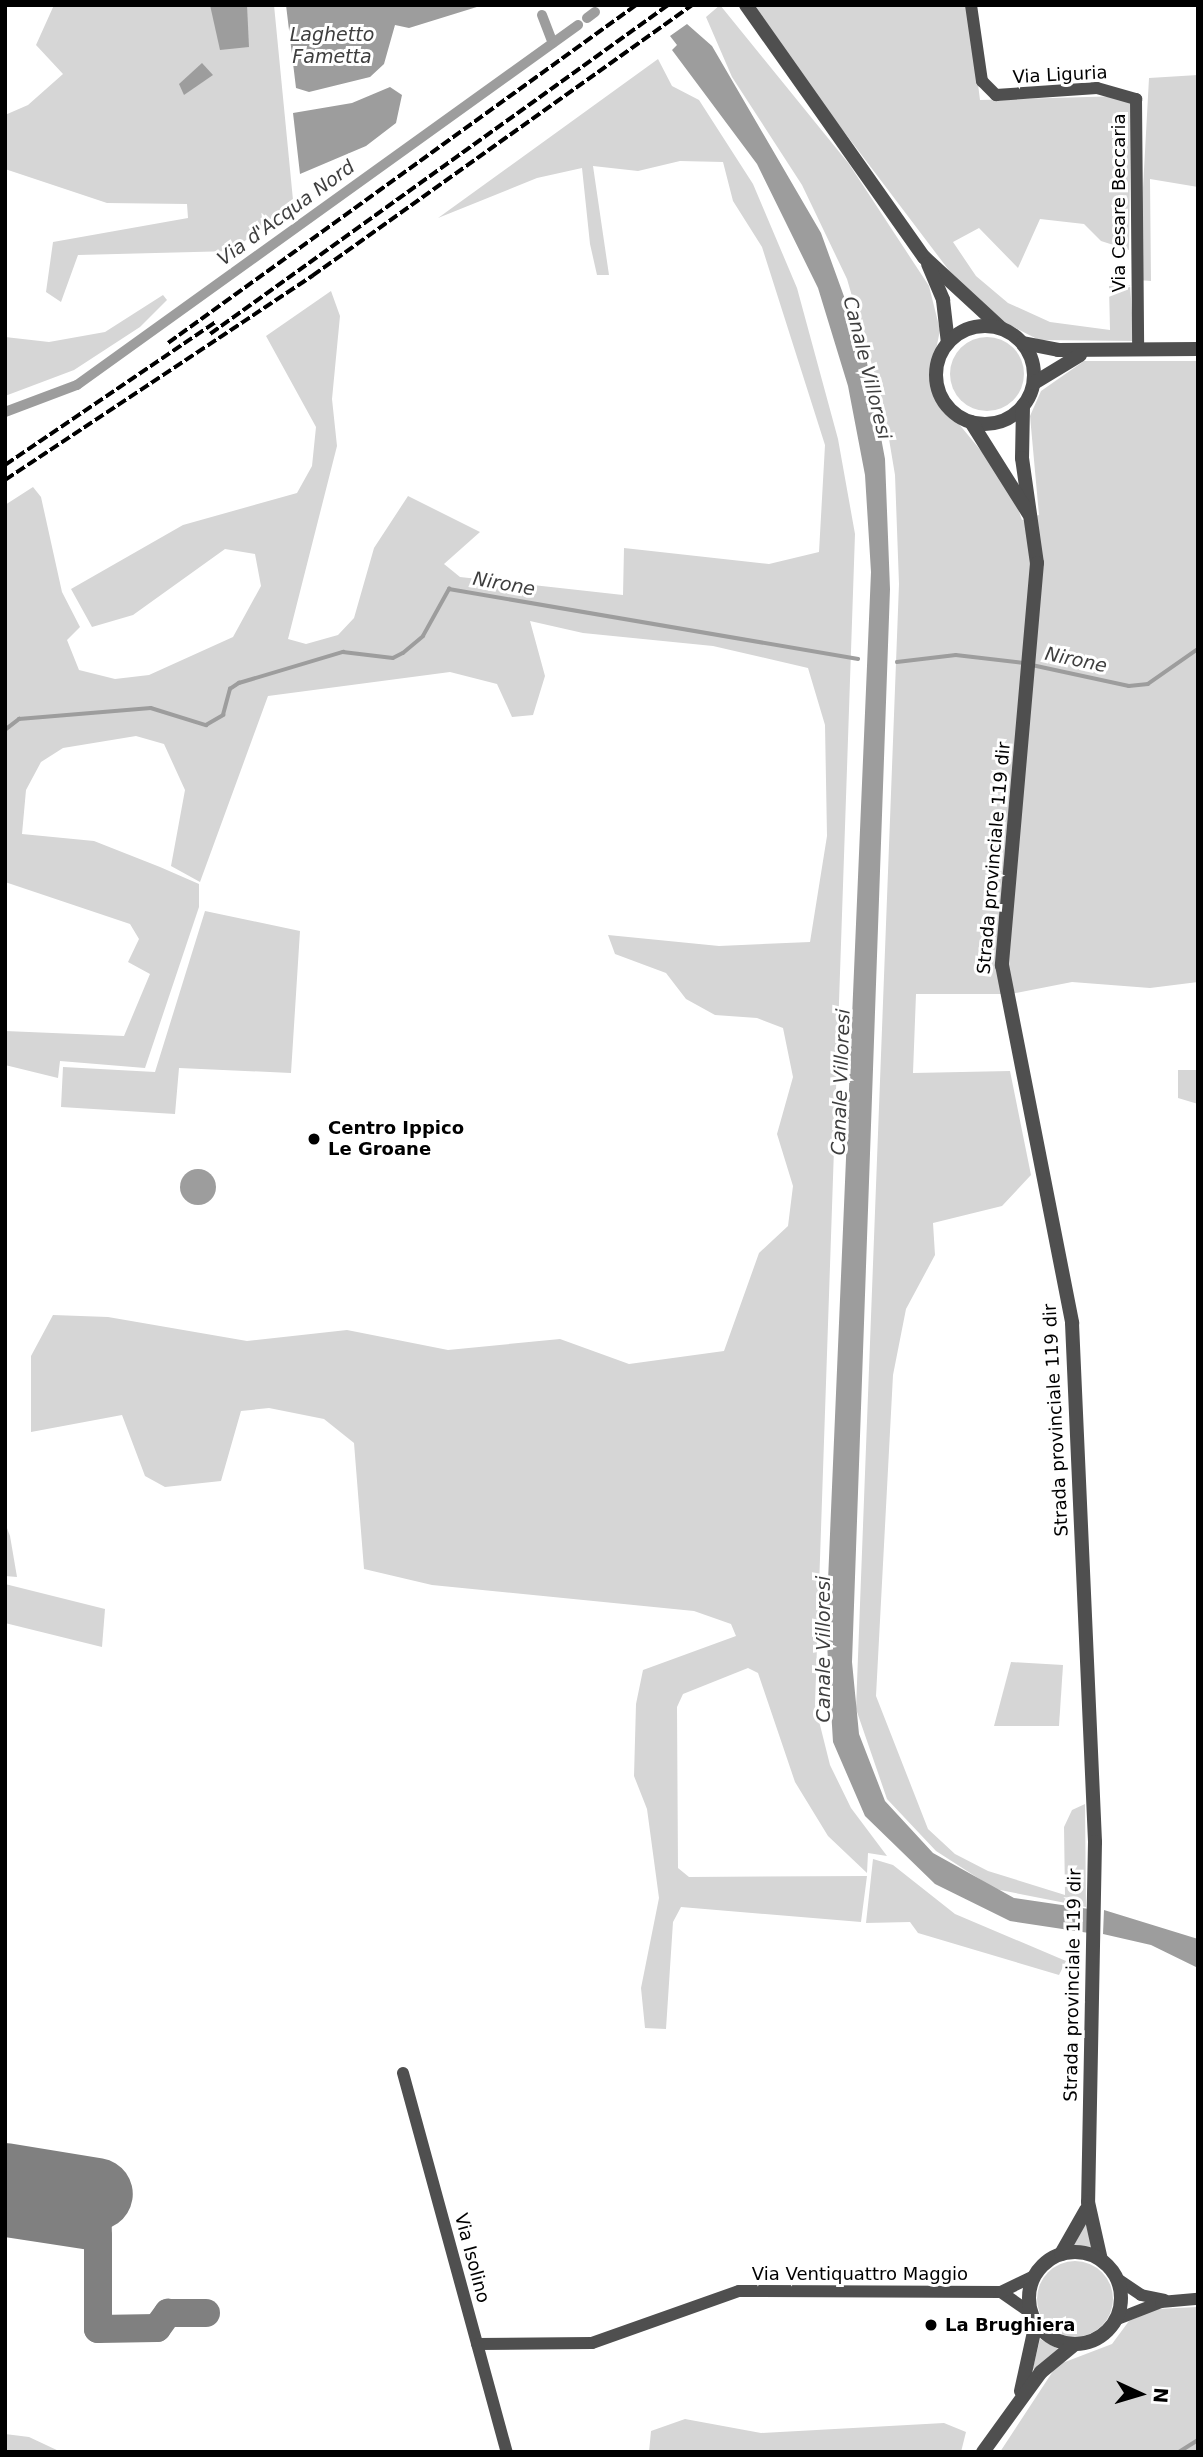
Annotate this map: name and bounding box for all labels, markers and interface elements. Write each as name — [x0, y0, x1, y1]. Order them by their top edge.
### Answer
water label: Laghetto Fametta — [290, 24, 374, 68]
street label: Via Liguria — [1012, 62, 1108, 88]
street label: Via Cesare Beccaria — [1108, 113, 1130, 293]
water label: Via d'Acqua Nord — [213, 156, 359, 270]
water label: Canale Villoresi — [838, 294, 896, 442]
water label: Nirone — [471, 567, 537, 601]
water label: Nirone — [1043, 642, 1109, 678]
street label: Strada provinciale 119 dir — [973, 741, 1015, 975]
water label: Canale Villoresi — [827, 1008, 855, 1156]
place label: Centro Ippico Le Groane — [328, 1118, 464, 1160]
marker: Centro Ippico Le Groane — [306, 1131, 322, 1147]
street label: Strada provinciale 119 dir — [1039, 1303, 1073, 1537]
water label: Canale Villoresi — [813, 1576, 835, 1722]
street label: Strada provinciale 119 dir — [1060, 1868, 1086, 2102]
street label: Via Isolino — [450, 2211, 494, 2305]
street label: Via Ventiquattro Maggio — [752, 2263, 968, 2285]
place label: La Brughiera — [945, 2314, 1075, 2336]
marker: La Brughiera — [923, 2317, 939, 2333]
north arrow — [1105, 2359, 1175, 2429]
text: N — [1149, 2387, 1172, 2404]

